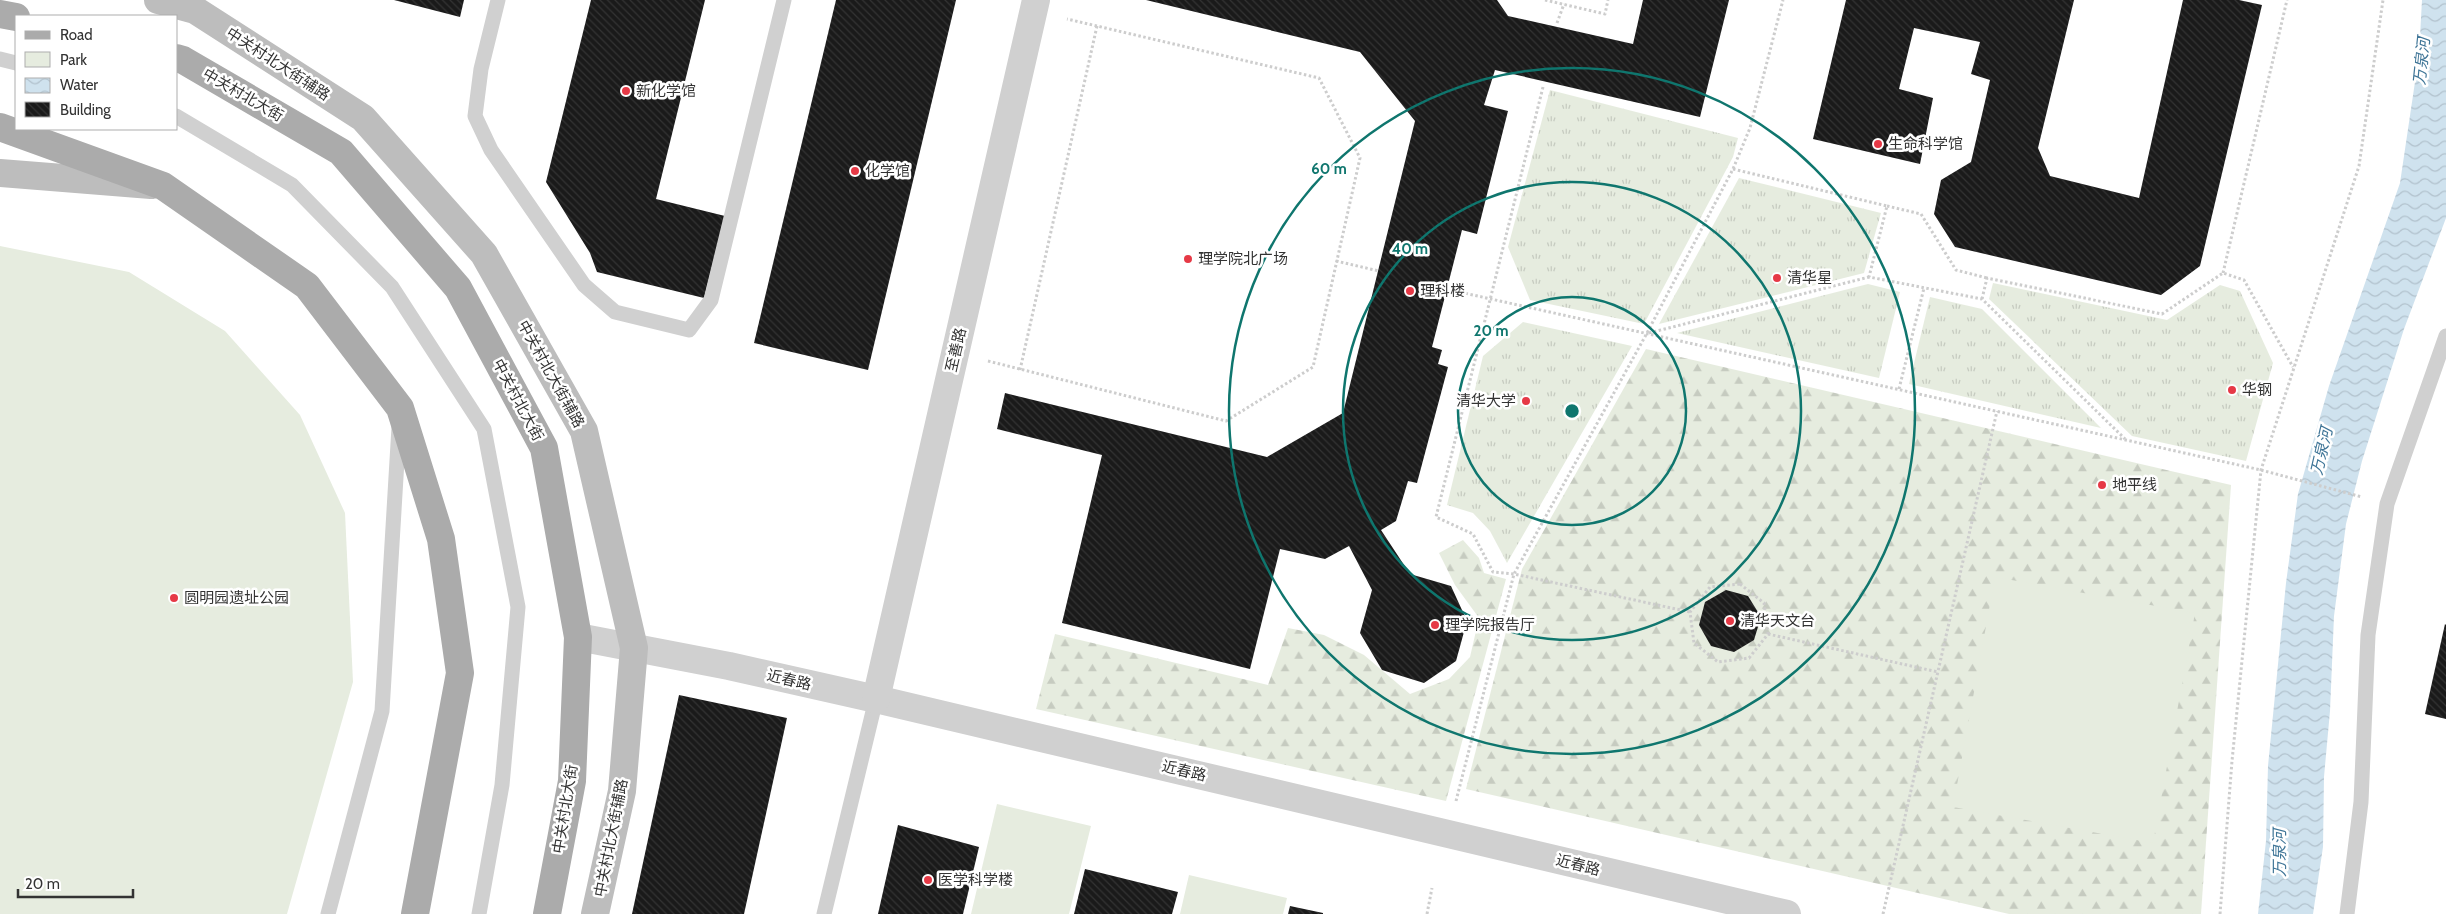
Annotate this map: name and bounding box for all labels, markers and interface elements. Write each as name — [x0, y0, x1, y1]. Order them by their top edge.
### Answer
legend — [15, 15, 178, 130]
street label: 中关村北大街辅路 — [223, 24, 333, 104]
text: Road — [60, 26, 93, 44]
water label: 万泉河 — [2410, 33, 2434, 86]
text: Park — [60, 51, 87, 69]
street label: 中关村北大街 — [200, 65, 286, 125]
text: Water — [60, 76, 98, 94]
place label: 新化学馆 — [636, 82, 696, 100]
marker: 新化学馆 — [620, 85, 632, 97]
text: Building — [60, 101, 111, 119]
place label: 生命科学馆 — [1888, 135, 1963, 153]
marker: 生命科学馆 — [1872, 138, 1884, 150]
text: 60 m — [1311, 160, 1347, 178]
place label: 化学馆 — [865, 162, 910, 180]
marker: 化学馆 — [849, 165, 861, 177]
text: 40 m — [1392, 240, 1428, 258]
place label: 理学院北广场 — [1198, 250, 1288, 268]
marker: 理学院北广场 — [1182, 253, 1194, 265]
place label: 清华星 — [1787, 269, 1832, 287]
marker: 清华星 — [1771, 272, 1783, 284]
place label: 理科楼 — [1420, 282, 1465, 300]
marker: 理科楼 — [1404, 285, 1416, 297]
street label: 中关村北大街辅路 — [514, 317, 588, 431]
text: 20 m — [1474, 322, 1508, 340]
street label: 至善路 — [942, 326, 970, 374]
street label: 中关村北大街 — [489, 356, 547, 444]
place label: 华钢 — [2242, 381, 2272, 399]
marker: 华钢 — [2226, 384, 2238, 396]
place label: 清华大学 — [1456, 392, 1516, 410]
marker: 清华大学 — [1520, 395, 1532, 407]
centre of rings — [1563, 402, 1581, 420]
water label: 万泉河 — [2307, 423, 2337, 477]
place label: 地平线 — [2112, 476, 2157, 494]
marker: 地平线 — [2096, 479, 2108, 491]
place label: 圆明园遗址公园 — [184, 589, 289, 607]
marker: 圆明园遗址公园 — [168, 592, 180, 604]
place label: 清华天文台 — [1740, 612, 1815, 630]
marker: 清华天文台 — [1724, 615, 1736, 627]
place label: 理学院报告厅 — [1445, 616, 1535, 634]
marker: 理学院报告厅 — [1429, 619, 1441, 631]
street label: 近春路 — [765, 666, 813, 694]
street label: 近春路 — [1160, 757, 1208, 785]
street label: 中关村北大街 — [549, 763, 581, 855]
street label: 中关村北大街辅路 — [591, 777, 631, 899]
water label: 万泉河 — [2270, 826, 2289, 877]
street label: 近春路 — [1554, 851, 1602, 879]
scale bar — [18, 866, 132, 898]
place label: 医学科学楼 — [938, 871, 1013, 889]
marker: 医学科学楼 — [922, 874, 934, 886]
text: 20 m — [25, 875, 60, 893]

